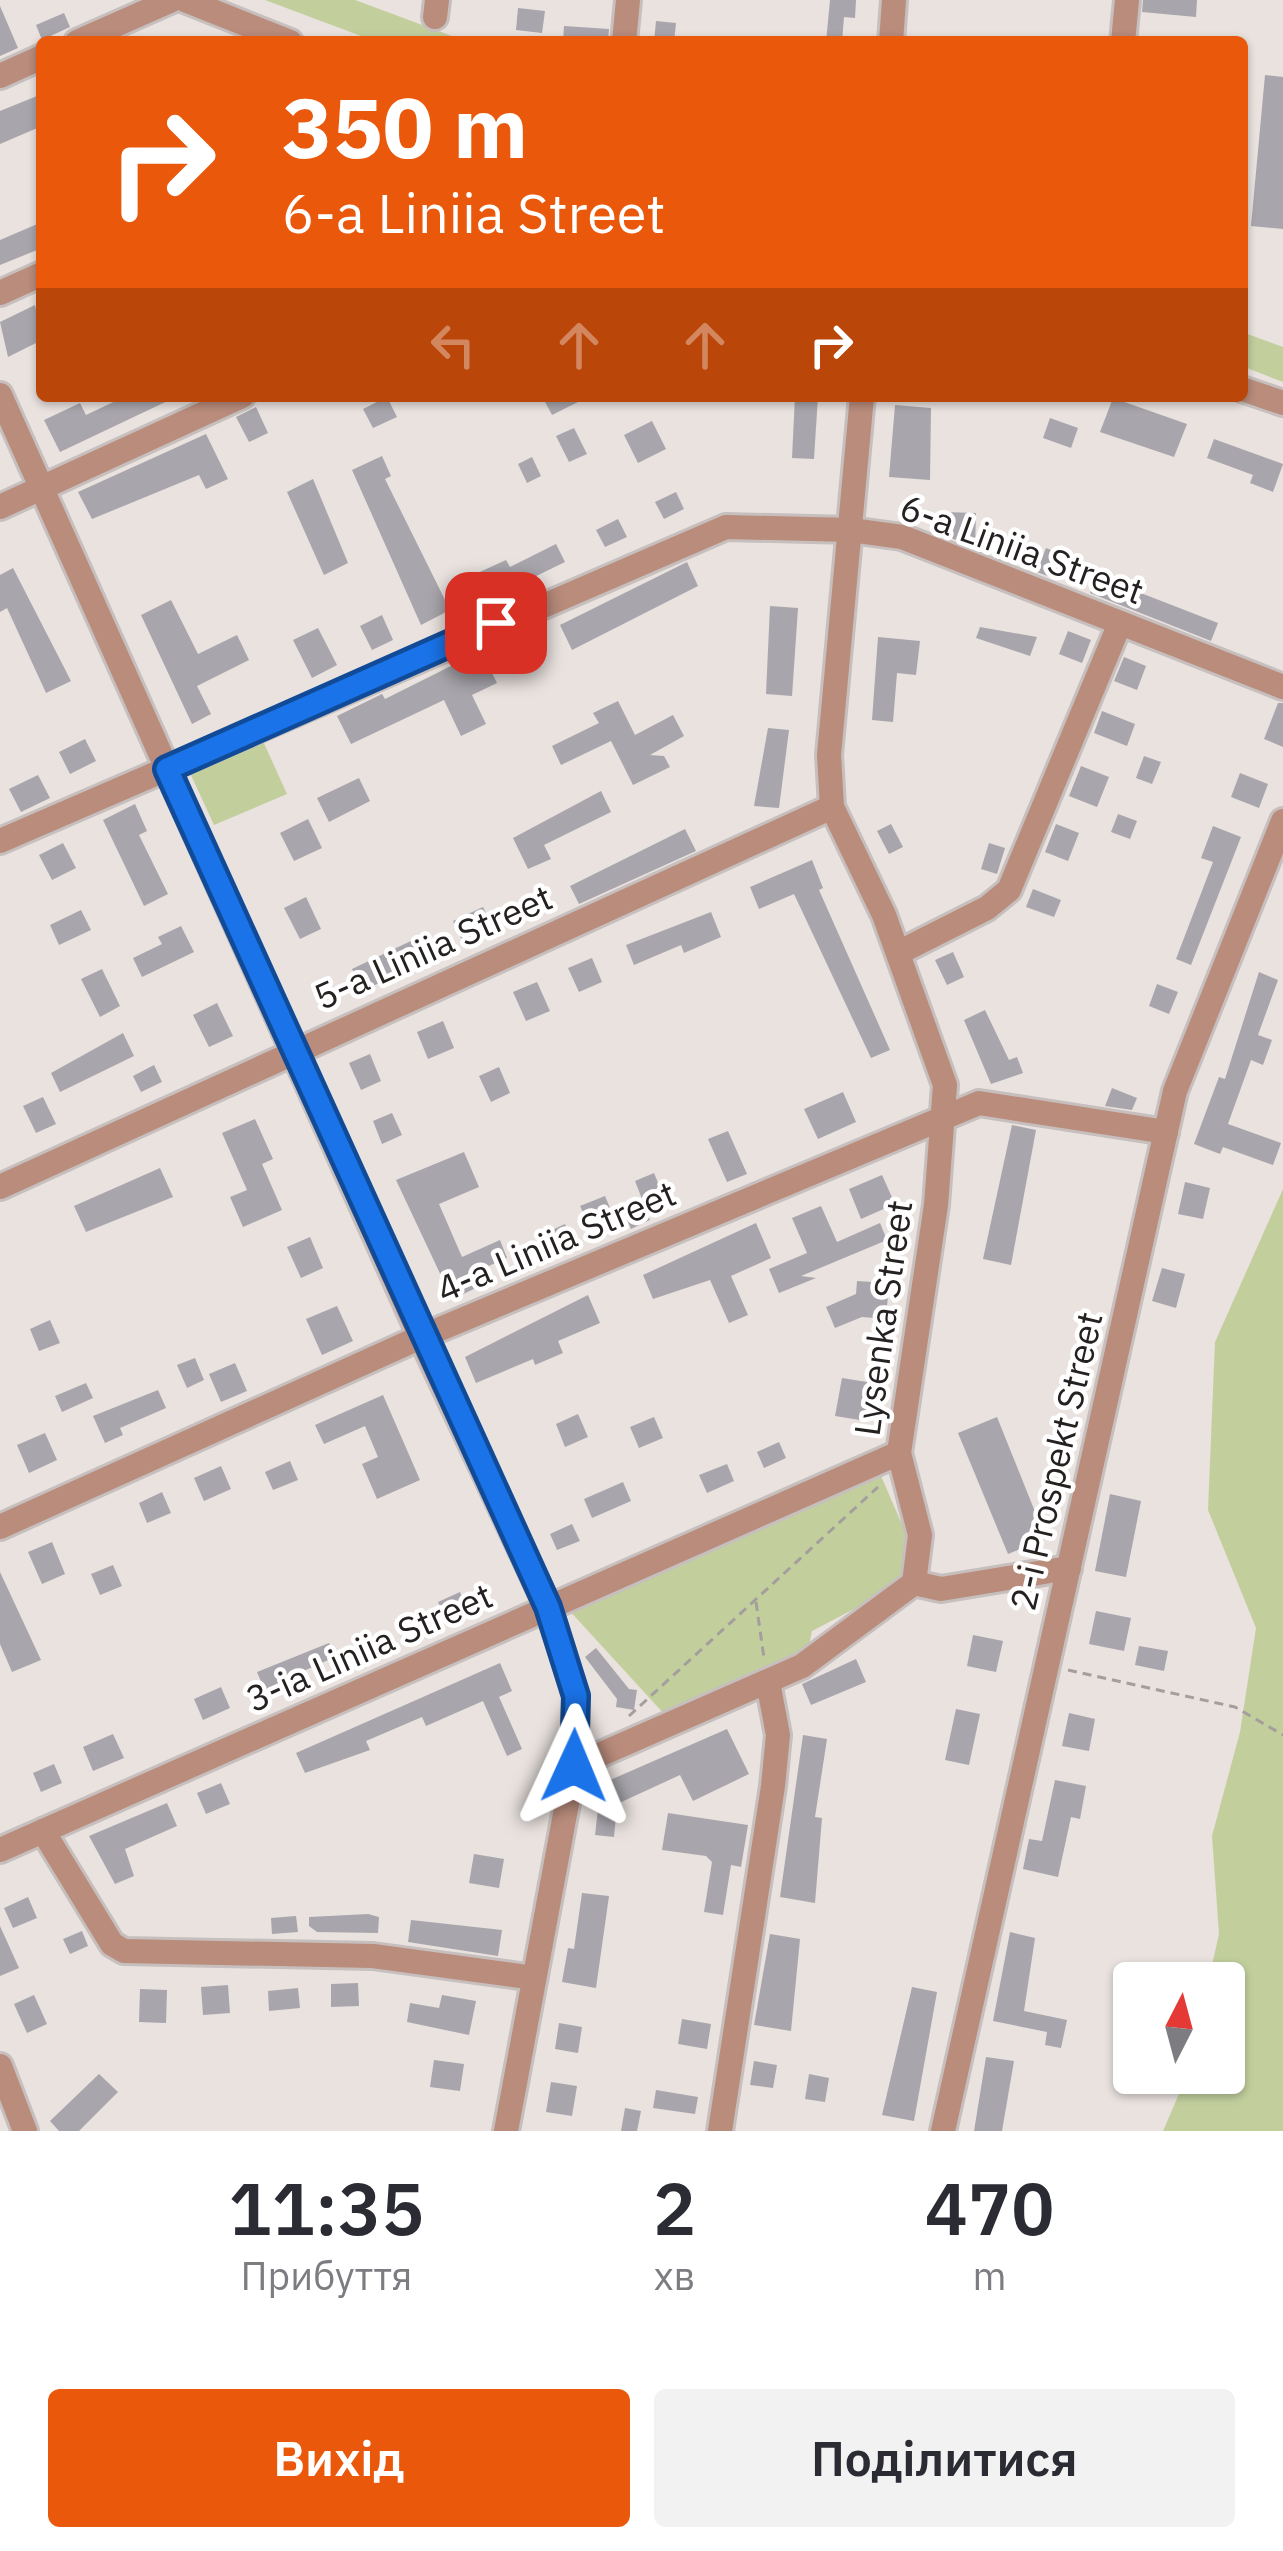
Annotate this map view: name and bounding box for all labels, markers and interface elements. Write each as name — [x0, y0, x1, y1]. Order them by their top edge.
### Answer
text: 350 m — [282, 72, 528, 181]
icon: right — [84, 84, 240, 240]
text: 6-a Liniia Street — [282, 178, 665, 248]
icon: left — [420, 312, 486, 378]
icon: ahead — [546, 312, 612, 378]
icon: ahead — [672, 312, 738, 378]
icon: right — [798, 312, 864, 378]
street label: 6-a Liniia Street — [894, 483, 1150, 614]
pin — [445, 572, 547, 674]
icon: arrive — [463, 590, 529, 656]
street label: 5-a Liniia Street — [306, 873, 559, 1020]
street label: 4-a Liniia Street — [429, 1169, 683, 1312]
street label: Lysenka Street — [843, 1197, 922, 1439]
street label: 2-i Prospekt Street — [998, 1307, 1113, 1615]
street label: 3-ia Liniia Street — [238, 1571, 499, 1722]
position arrow — [511, 1703, 637, 1829]
north arrow — [1113, 1962, 1245, 2094]
map controls — [1113, 1962, 1245, 2094]
text: 11:35 — [229, 2161, 424, 2255]
text: 2 — [653, 2161, 696, 2255]
text: 470 — [925, 2161, 1054, 2255]
text: Прибуття — [241, 2250, 412, 2301]
text: хв — [654, 2250, 695, 2301]
text: m — [973, 2250, 1007, 2301]
button: Вихід — [48, 2389, 630, 2527]
button: Поділитися — [654, 2389, 1235, 2527]

